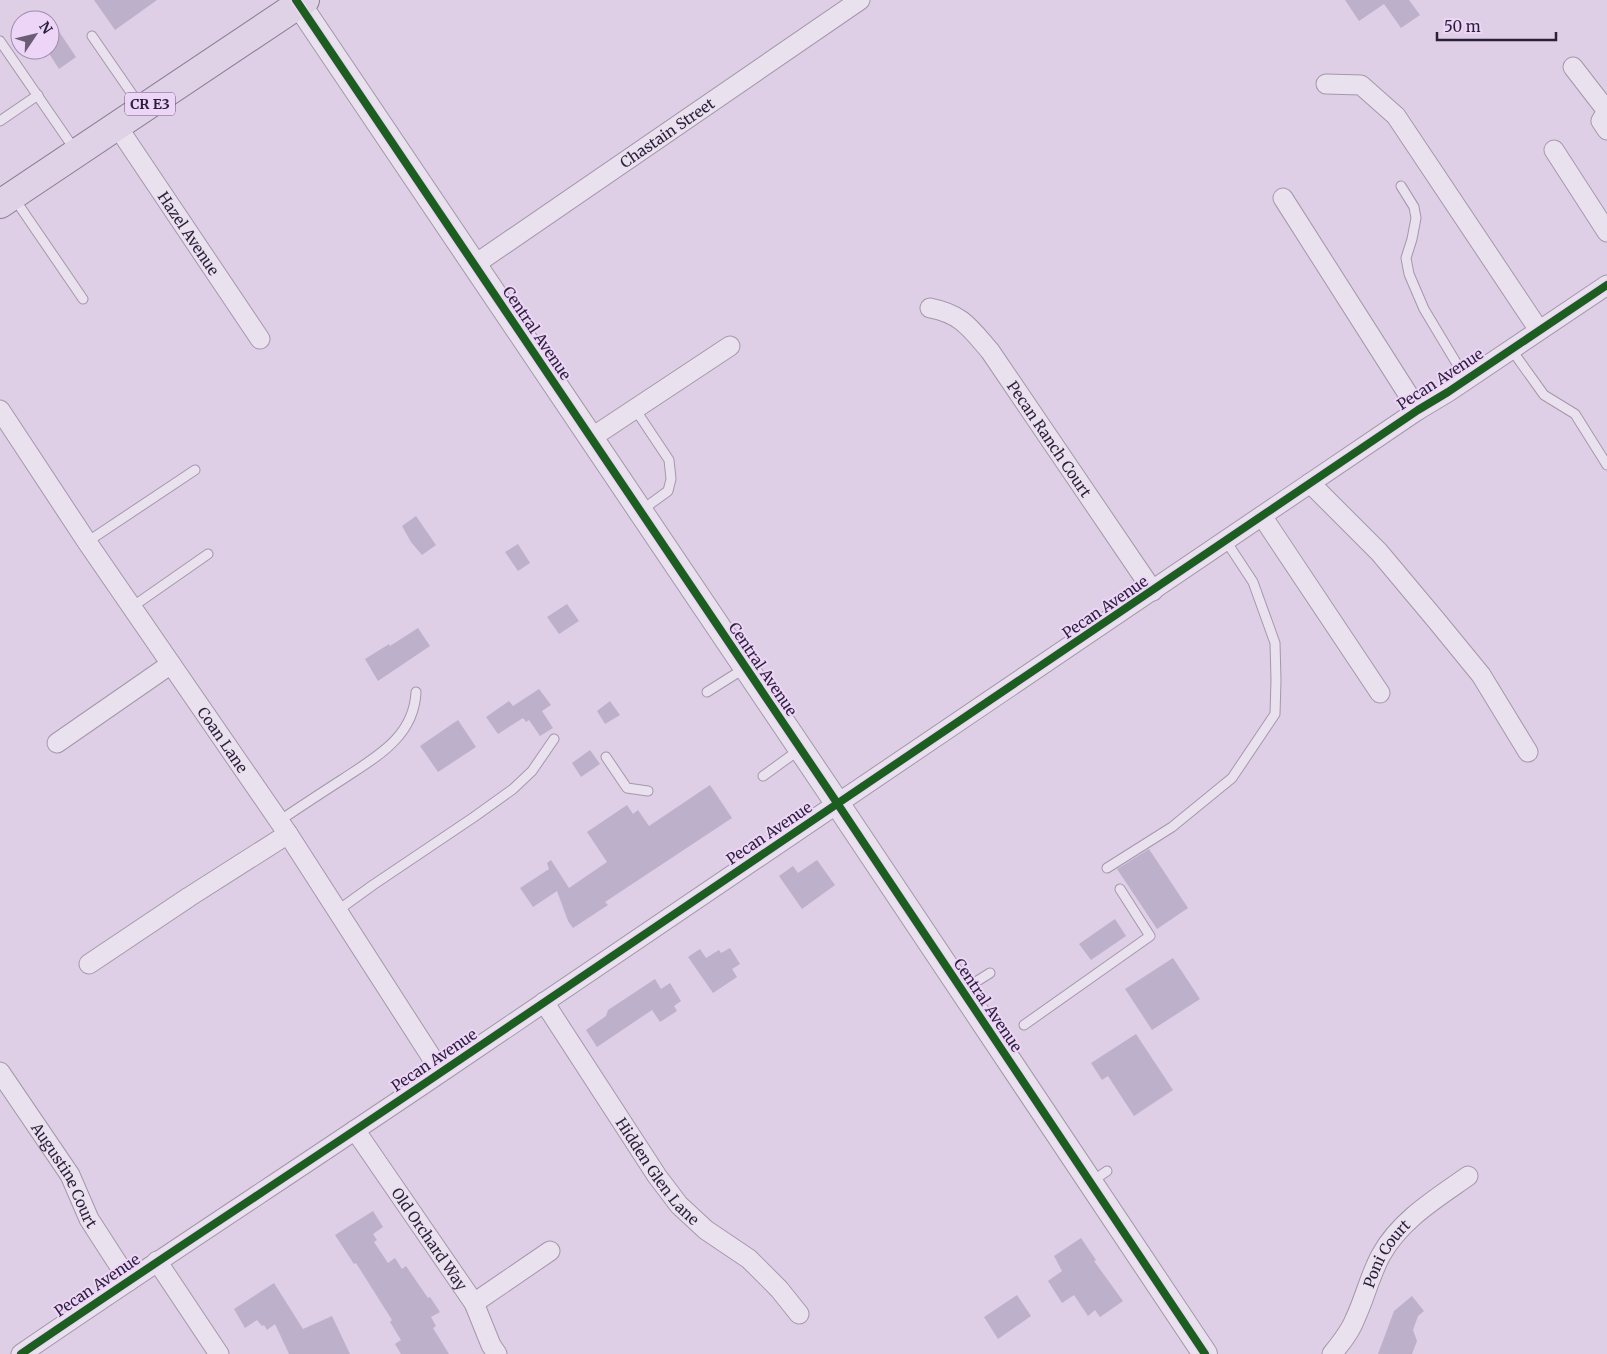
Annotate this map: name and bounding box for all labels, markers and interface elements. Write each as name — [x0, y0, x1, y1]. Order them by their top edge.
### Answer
north arrow — [10, 10, 60, 60]
scale bar — [1437, 10, 1556, 42]
text: 50 m — [1444, 17, 1481, 36]
text: N — [35, 18, 56, 37]
road number: CR E3 — [125, 92, 175, 116]
street label: Chastain Street — [616, 93, 718, 172]
street label: Hazel Avenue — [154, 188, 224, 279]
street label: Central Avenue — [499, 283, 575, 383]
street label: Pecan Avenue — [1393, 344, 1487, 414]
street label: Pecan Ranch Court — [1003, 377, 1096, 501]
street label: Pecan Avenue — [1059, 571, 1152, 643]
street label: Central Avenue — [725, 619, 801, 719]
street label: Coan Lane — [194, 703, 252, 776]
street label: Pecan Avenue — [723, 797, 816, 869]
street label: Central Avenue — [950, 955, 1026, 1055]
street label: Pecan Avenue — [388, 1024, 481, 1096]
street label: Hidden Glen Lane — [612, 1114, 704, 1229]
street label: Augustine Court — [27, 1118, 102, 1231]
street label: Old Orchard Way — [388, 1184, 472, 1294]
street label: Poni Court — [1359, 1215, 1414, 1290]
street label: Pecan Avenue — [51, 1249, 144, 1321]

